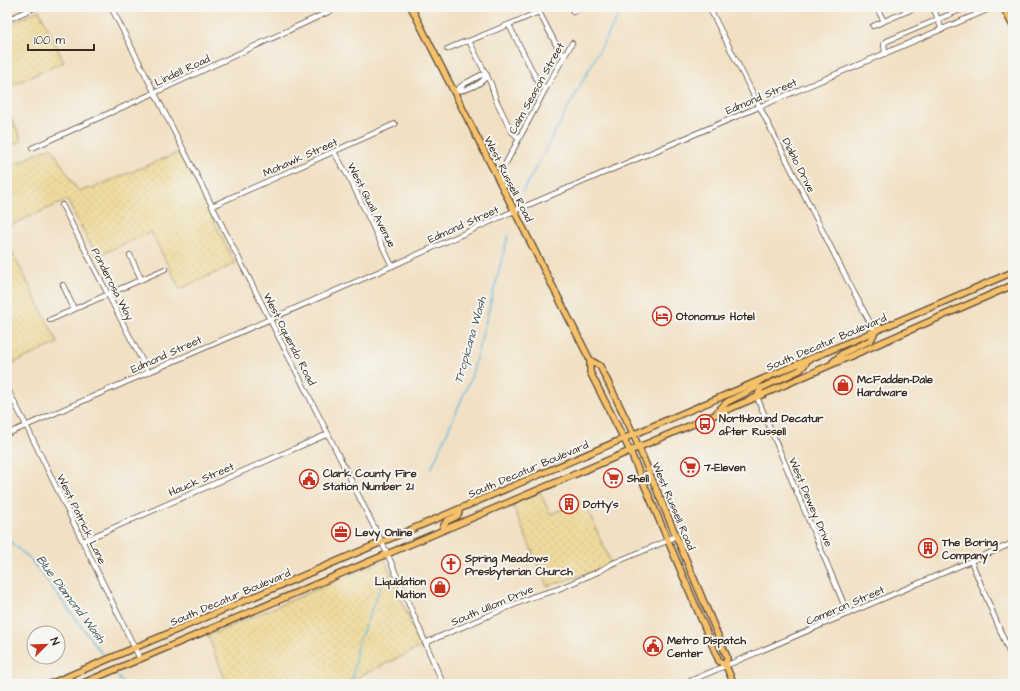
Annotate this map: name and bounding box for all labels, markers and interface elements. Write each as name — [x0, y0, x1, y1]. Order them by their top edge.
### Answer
scale bar — [28, 26, 94, 52]
text: 100 m — [34, 32, 65, 49]
street label: Calm Season Street — [505, 39, 568, 137]
street label: Lindell Road — [152, 51, 213, 90]
street label: Edmond Street — [723, 74, 800, 118]
street label: Mohawk Street — [260, 134, 340, 181]
street label: West Russell Road — [480, 134, 537, 225]
street label: Diablo Drive — [778, 135, 819, 195]
street label: West Quail Avenue — [344, 160, 399, 250]
street label: Edmond Street — [425, 202, 502, 247]
street label: Ponderosa Way — [87, 245, 137, 324]
street label: West Oquendo Road — [260, 290, 320, 388]
water label: Tropicana Wash — [450, 294, 491, 385]
hotel icon: Otonomus Hotel — [651, 305, 673, 327]
place label: Otonomus Hotel — [676, 309, 755, 324]
street label: South Decatur Boulevard — [764, 310, 889, 375]
street label: Edmond Street — [128, 332, 205, 377]
place label: McFadden-Dale Hardware — [856, 372, 933, 400]
shop icon: McFadden-Dale Hardware — [832, 374, 854, 396]
place label: Northbound Decatur after Russell — [718, 411, 824, 439]
bus stop icon: Northbound Decatur after Russell — [694, 413, 716, 435]
street label: South Decatur Boulevard — [466, 437, 591, 502]
street label: West Dewey Drive — [784, 455, 836, 550]
supermarket icon: 7-Eleven — [679, 456, 701, 478]
street label: Hauck Street — [166, 459, 237, 500]
street label: West Russell Road — [648, 460, 699, 553]
place label: 7-Eleven — [703, 460, 746, 475]
place label: Clark County Fire Station Number 21 — [322, 466, 417, 494]
supermarket icon: Shell — [602, 467, 624, 489]
public building icon: Clark County Fire Station Number 21 — [298, 468, 320, 490]
place label: Shell — [626, 471, 649, 486]
street label: West Patrick Lane — [53, 472, 110, 567]
building icon: Dotty’s — [558, 493, 580, 515]
place label: Dotty’s — [583, 497, 619, 514]
office icon: Levy Online — [330, 521, 352, 543]
place label: Levy Online — [355, 525, 412, 542]
place label: The Boring Company — [941, 535, 998, 565]
building icon: The Boring Company — [917, 537, 939, 559]
place label: Spring Meadows Presbyterian Church — [464, 551, 573, 581]
water label: Blue Diamond Wash — [32, 552, 110, 648]
church icon: Spring Meadows Presbyterian Church — [440, 553, 462, 575]
street label: South Decatur Boulevard — [168, 565, 293, 630]
place label: Liquidation Nation — [375, 574, 427, 602]
shop icon: Liquidation Nation — [429, 576, 451, 598]
street label: South Ullom Drive — [449, 581, 536, 630]
street label: Cameron Street — [804, 582, 887, 629]
north arrow — [26, 625, 66, 665]
place label: Metro Dispatch Center — [667, 633, 747, 661]
text: N — [46, 635, 63, 647]
public building icon: Metro Dispatch Center — [642, 635, 664, 657]

